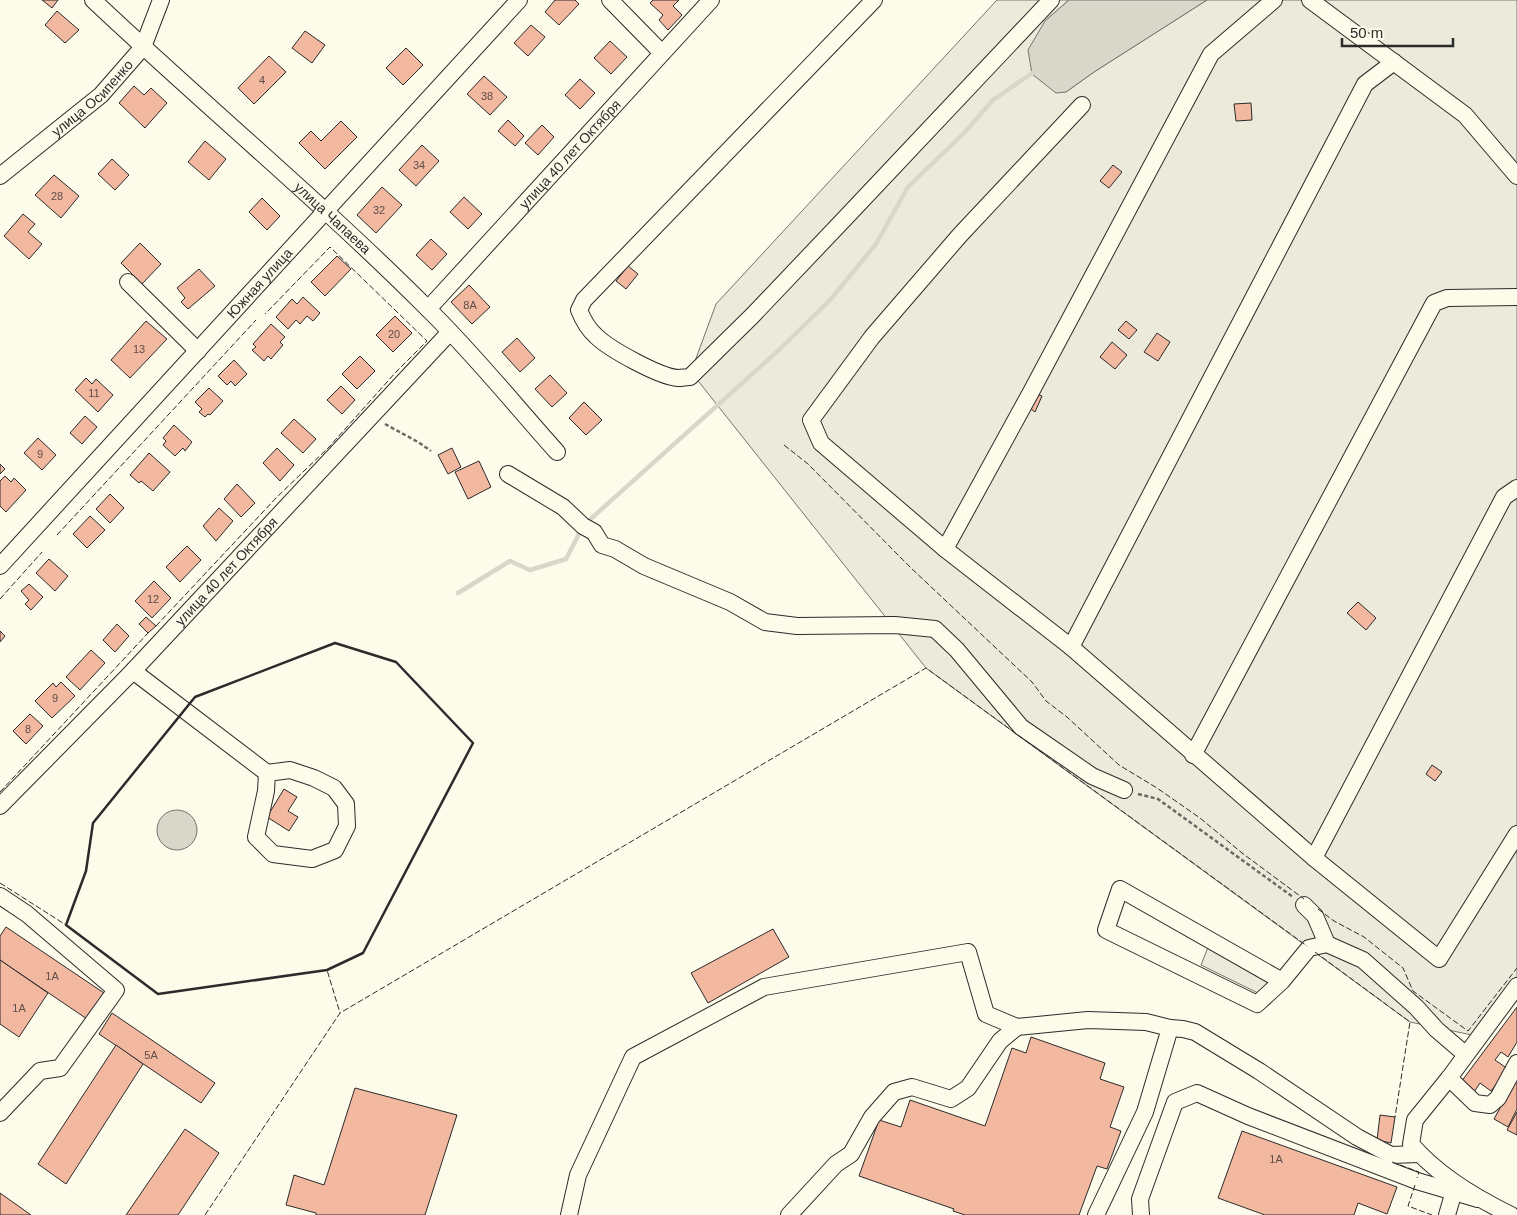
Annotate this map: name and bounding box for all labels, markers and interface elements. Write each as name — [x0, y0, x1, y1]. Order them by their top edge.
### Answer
scale bar — [1342, 15, 1453, 47]
text: 50 m — [1350, 24, 1383, 41]
street label: улица Осипенко — [48, 56, 136, 139]
house number: 4 — [259, 74, 265, 86]
house number: 38 — [481, 90, 493, 102]
street label: улица 40 лет Октября — [516, 96, 624, 212]
house number: 34 — [413, 159, 425, 171]
street label: улица Чапаева — [291, 179, 374, 257]
house number: 28 — [51, 190, 63, 202]
house number: 32 — [373, 204, 385, 216]
street label: Южная улица — [224, 245, 296, 321]
house number: 8А — [463, 299, 477, 311]
house number: 20 — [388, 328, 400, 340]
house number: 13 — [133, 343, 145, 355]
house number: 11 — [88, 387, 100, 399]
house number: 9 — [37, 448, 43, 460]
street label: улица 40 лет Октября — [172, 514, 281, 629]
house number: 12 — [147, 593, 159, 605]
house number: 9 — [52, 692, 58, 704]
house number: 8 — [25, 723, 31, 735]
house number: 1А — [45, 970, 59, 982]
house number: 1А — [12, 1002, 26, 1014]
house number: 5А — [144, 1049, 158, 1061]
house number: 1А — [1269, 1153, 1283, 1165]

